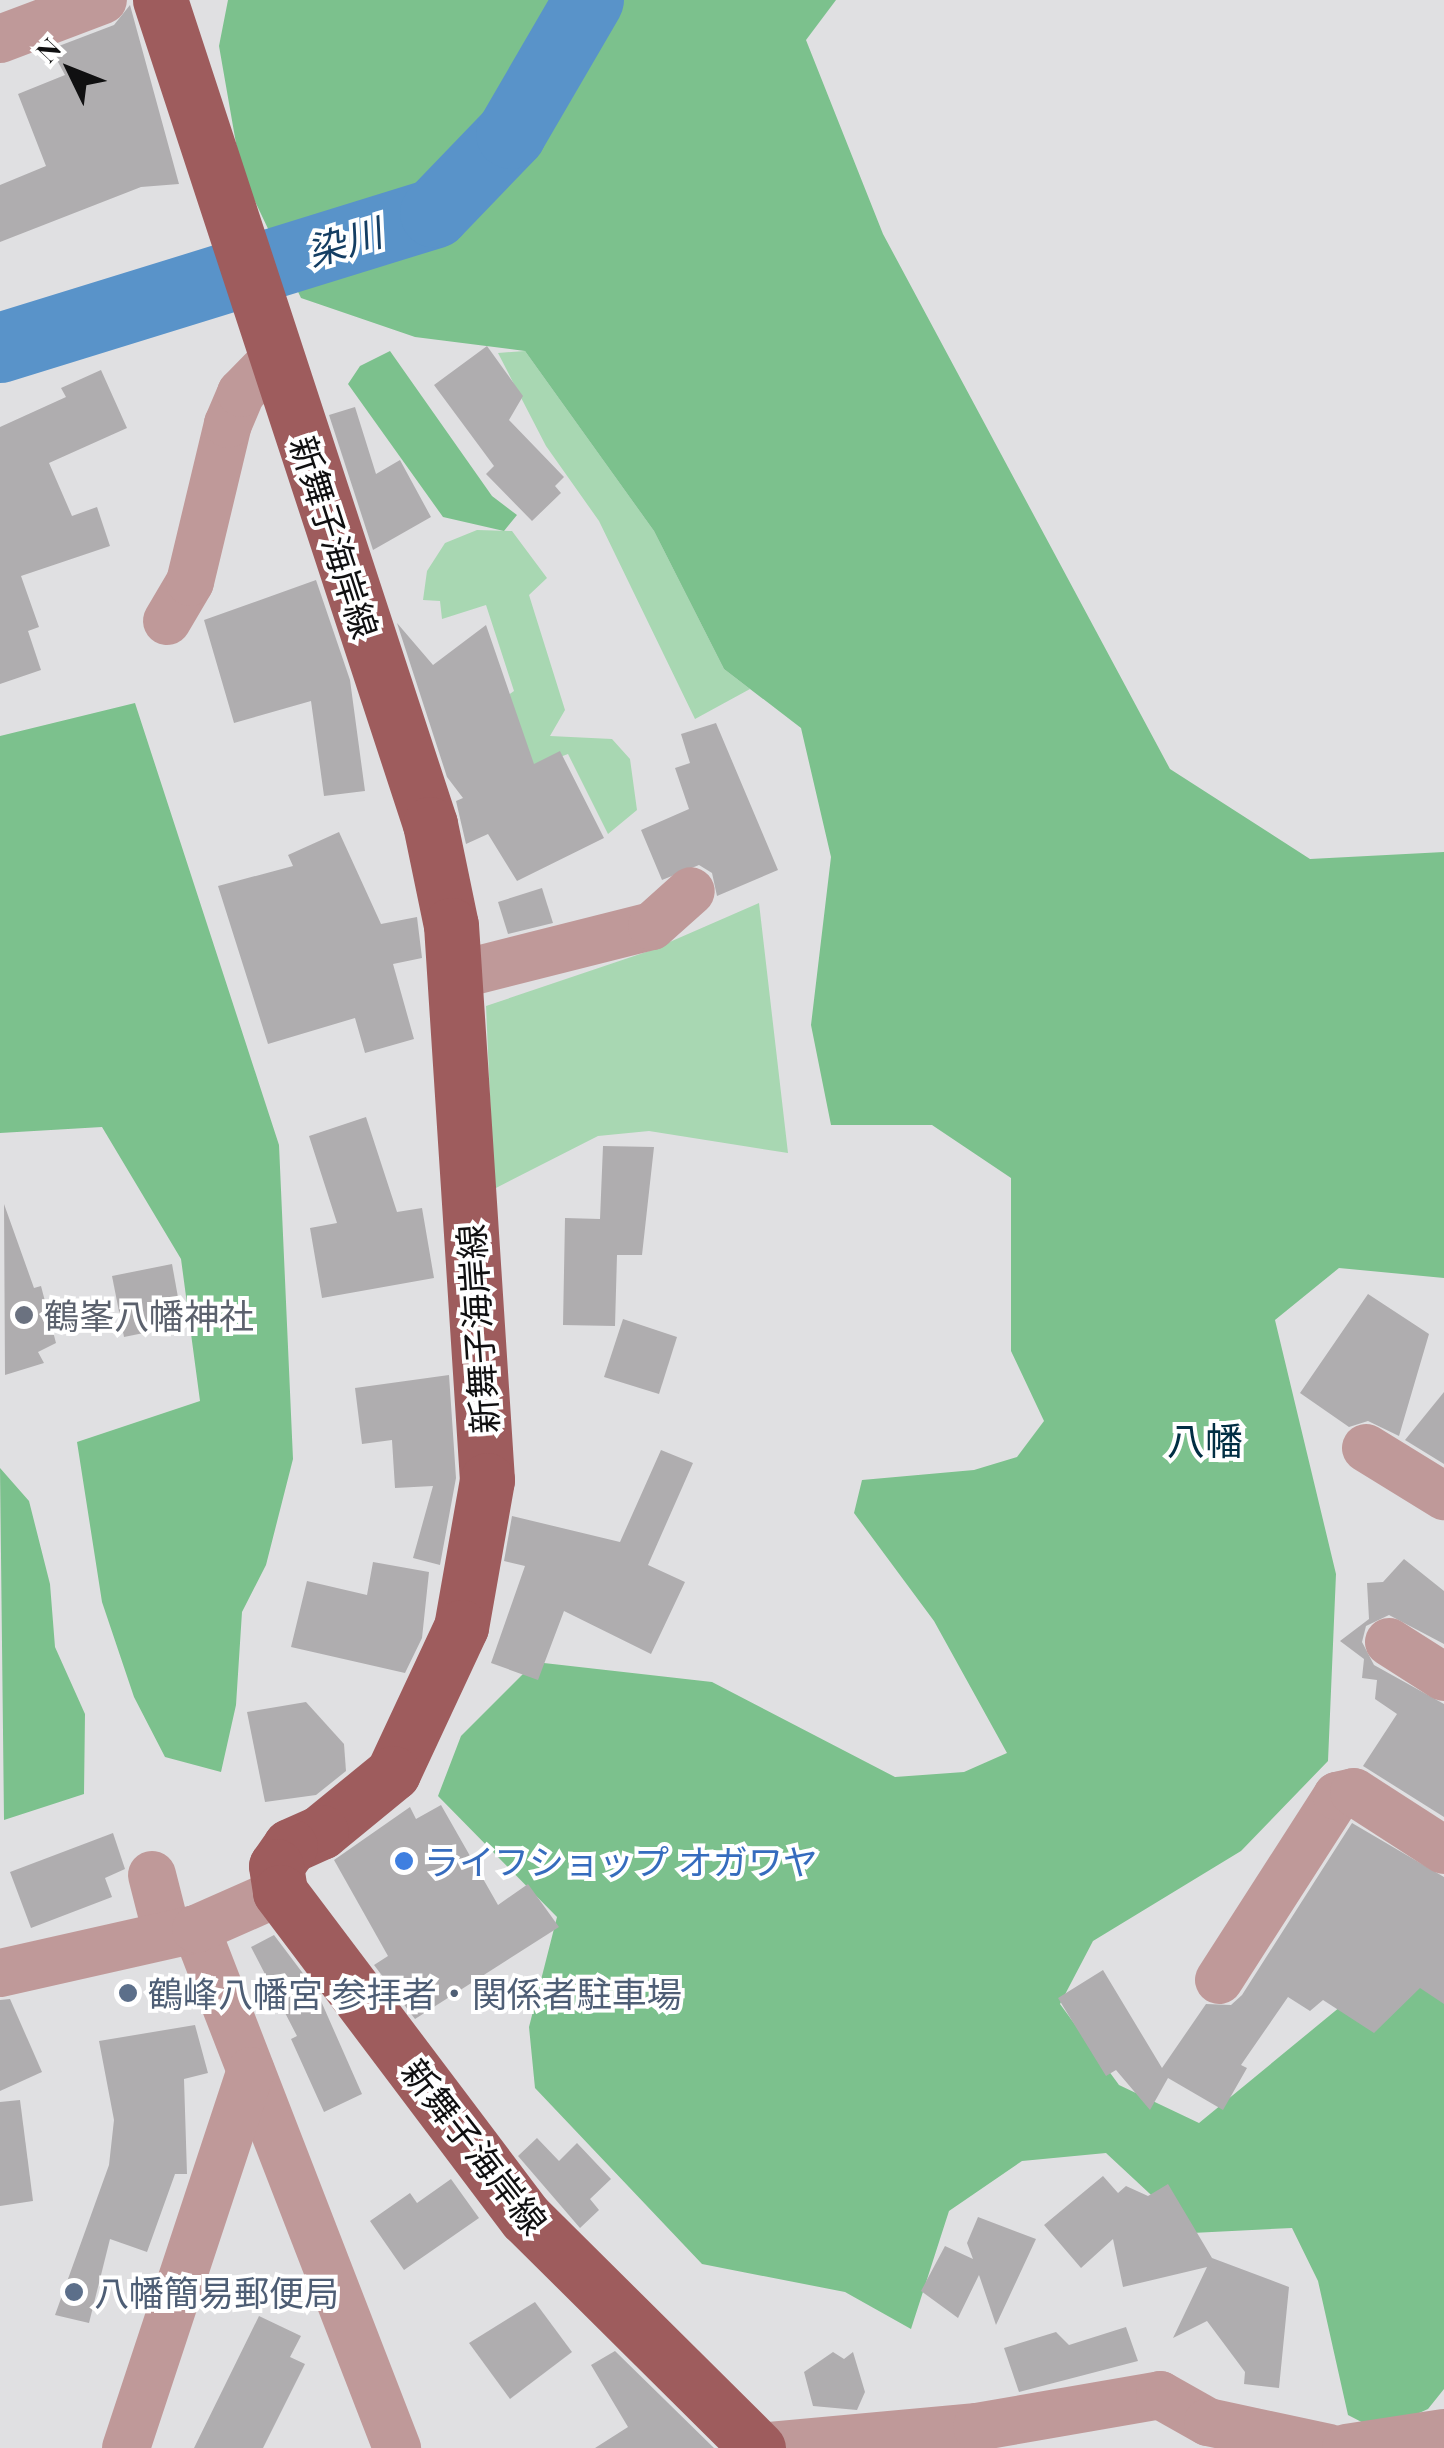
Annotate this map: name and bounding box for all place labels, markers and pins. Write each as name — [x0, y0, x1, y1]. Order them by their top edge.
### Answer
place label: 鶴峯八幡神社 — [44, 1294, 254, 1336]
marker: 鶴峯八幡神社 — [13, 1304, 35, 1326]
place label: ライフショップ オガワヤ — [424, 1840, 818, 1882]
marker: ライフショップ オガワヤ — [393, 1850, 415, 1872]
place label: 鶴峰八幡宮 参拝者・関係者駐車場 — [148, 1972, 682, 2014]
marker: 鶴峰八幡宮 参拝者・関係者駐車場 — [117, 1982, 139, 2004]
place label: 八幡簡易郵便局 — [94, 2271, 339, 2313]
marker: 八幡簡易郵便局 — [63, 2281, 85, 2303]

